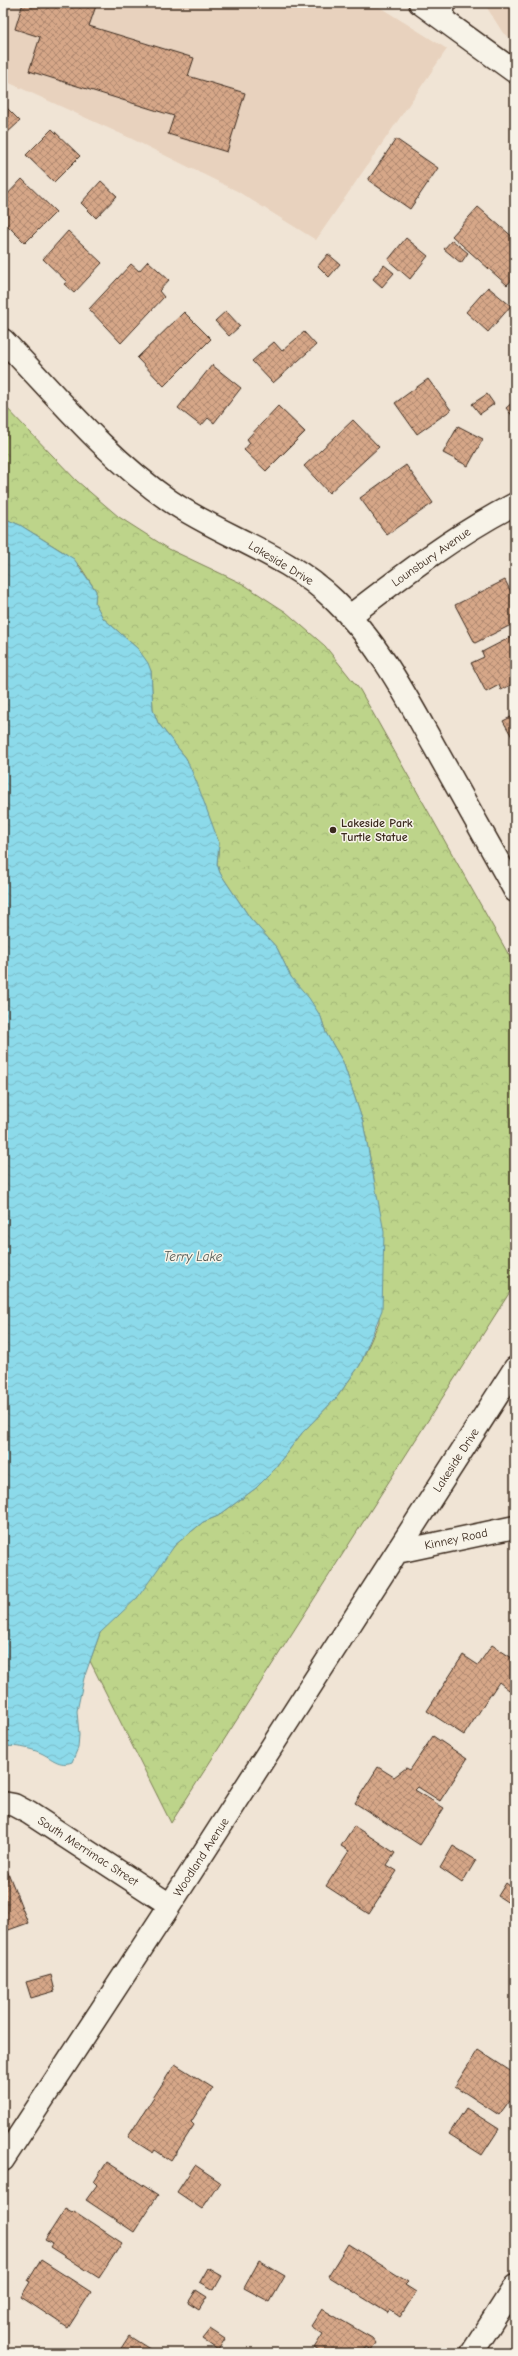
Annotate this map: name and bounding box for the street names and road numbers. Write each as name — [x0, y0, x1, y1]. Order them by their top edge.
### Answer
street label: Lounsbury Avenue — [389, 525, 473, 589]
street label: Lakeside Drive — [246, 538, 316, 588]
street label: Lakeside Drive — [430, 1425, 482, 1495]
street label: Kinney Road — [423, 1525, 489, 1553]
street label: South Merrimac Street — [35, 1813, 141, 1889]
street label: Woodland Avenue — [170, 1815, 232, 1899]

